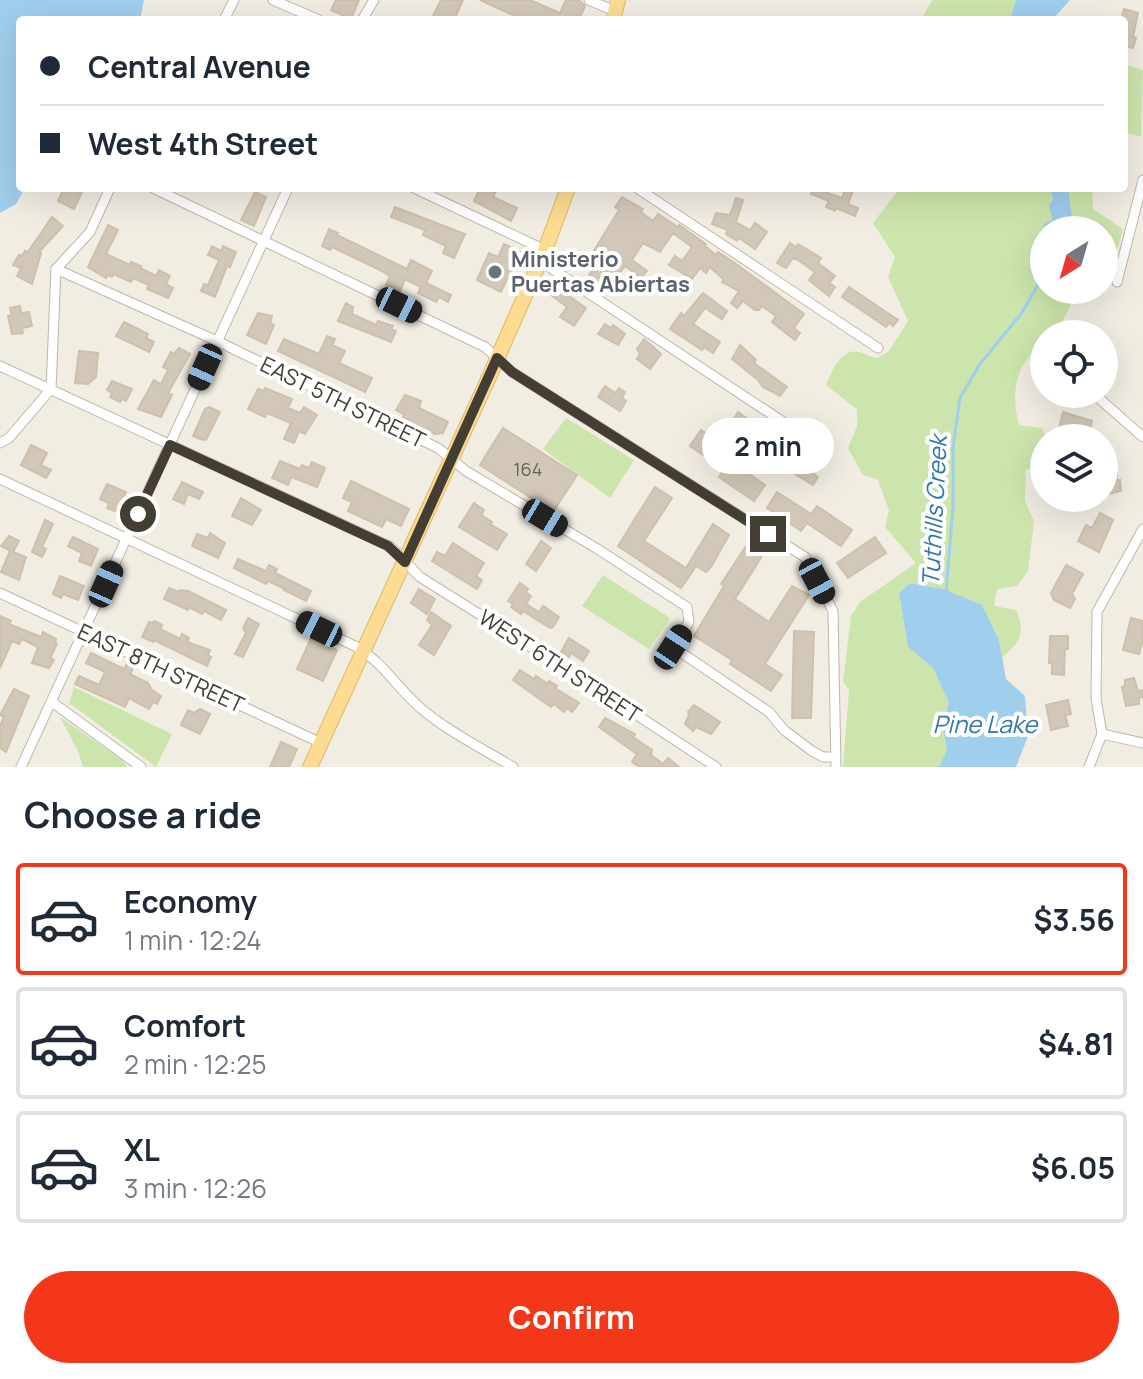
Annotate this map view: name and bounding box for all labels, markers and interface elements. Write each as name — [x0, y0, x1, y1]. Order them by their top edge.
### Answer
text: Central Avenue — [88, 46, 311, 87]
text: West 4th Street — [88, 123, 318, 164]
north arrow — [1030, 216, 1118, 304]
map controls — [1030, 216, 1118, 512]
place label: Ministerio Puertas Abiertas — [511, 244, 690, 299]
marker: Ministerio Puertas Abiertas — [486, 263, 504, 281]
car — [372, 284, 426, 326]
button: locate — [1030, 320, 1118, 408]
car — [184, 340, 226, 394]
street label: EAST 5TH STREET — [255, 349, 431, 455]
callout: 2 min — [702, 418, 834, 474]
button: layers — [1030, 424, 1118, 512]
text: 2 min — [734, 428, 802, 464]
water label: Tuthills Creek — [913, 432, 954, 587]
house number: 164 — [514, 457, 542, 481]
car — [518, 495, 572, 541]
route start — [120, 496, 156, 532]
route end — [750, 516, 786, 552]
car — [795, 554, 839, 608]
car — [85, 557, 127, 611]
street label: WEST 6TH STREET — [473, 602, 647, 730]
car — [292, 608, 346, 650]
street label: EAST 8TH STREET — [73, 616, 249, 720]
car — [650, 620, 696, 674]
water label: Pine Lake — [933, 707, 1039, 740]
text: Choose a ride — [24, 790, 262, 839]
text: Economy — [124, 881, 257, 922]
icon: car — [28, 883, 100, 955]
text: $3.56 — [1033, 899, 1115, 940]
text: 1 min · 12:24 — [124, 922, 262, 958]
text: Comfort — [124, 1005, 246, 1046]
icon: car — [28, 1007, 100, 1079]
text: $4.81 — [1038, 1023, 1115, 1064]
text: 2 min · 12:25 — [124, 1046, 266, 1082]
text: XL — [124, 1129, 160, 1170]
icon: car — [28, 1131, 100, 1203]
text: $6.05 — [1031, 1147, 1115, 1188]
text: 3 min · 12:26 — [124, 1170, 267, 1206]
button: Confirm — [24, 1271, 1119, 1363]

